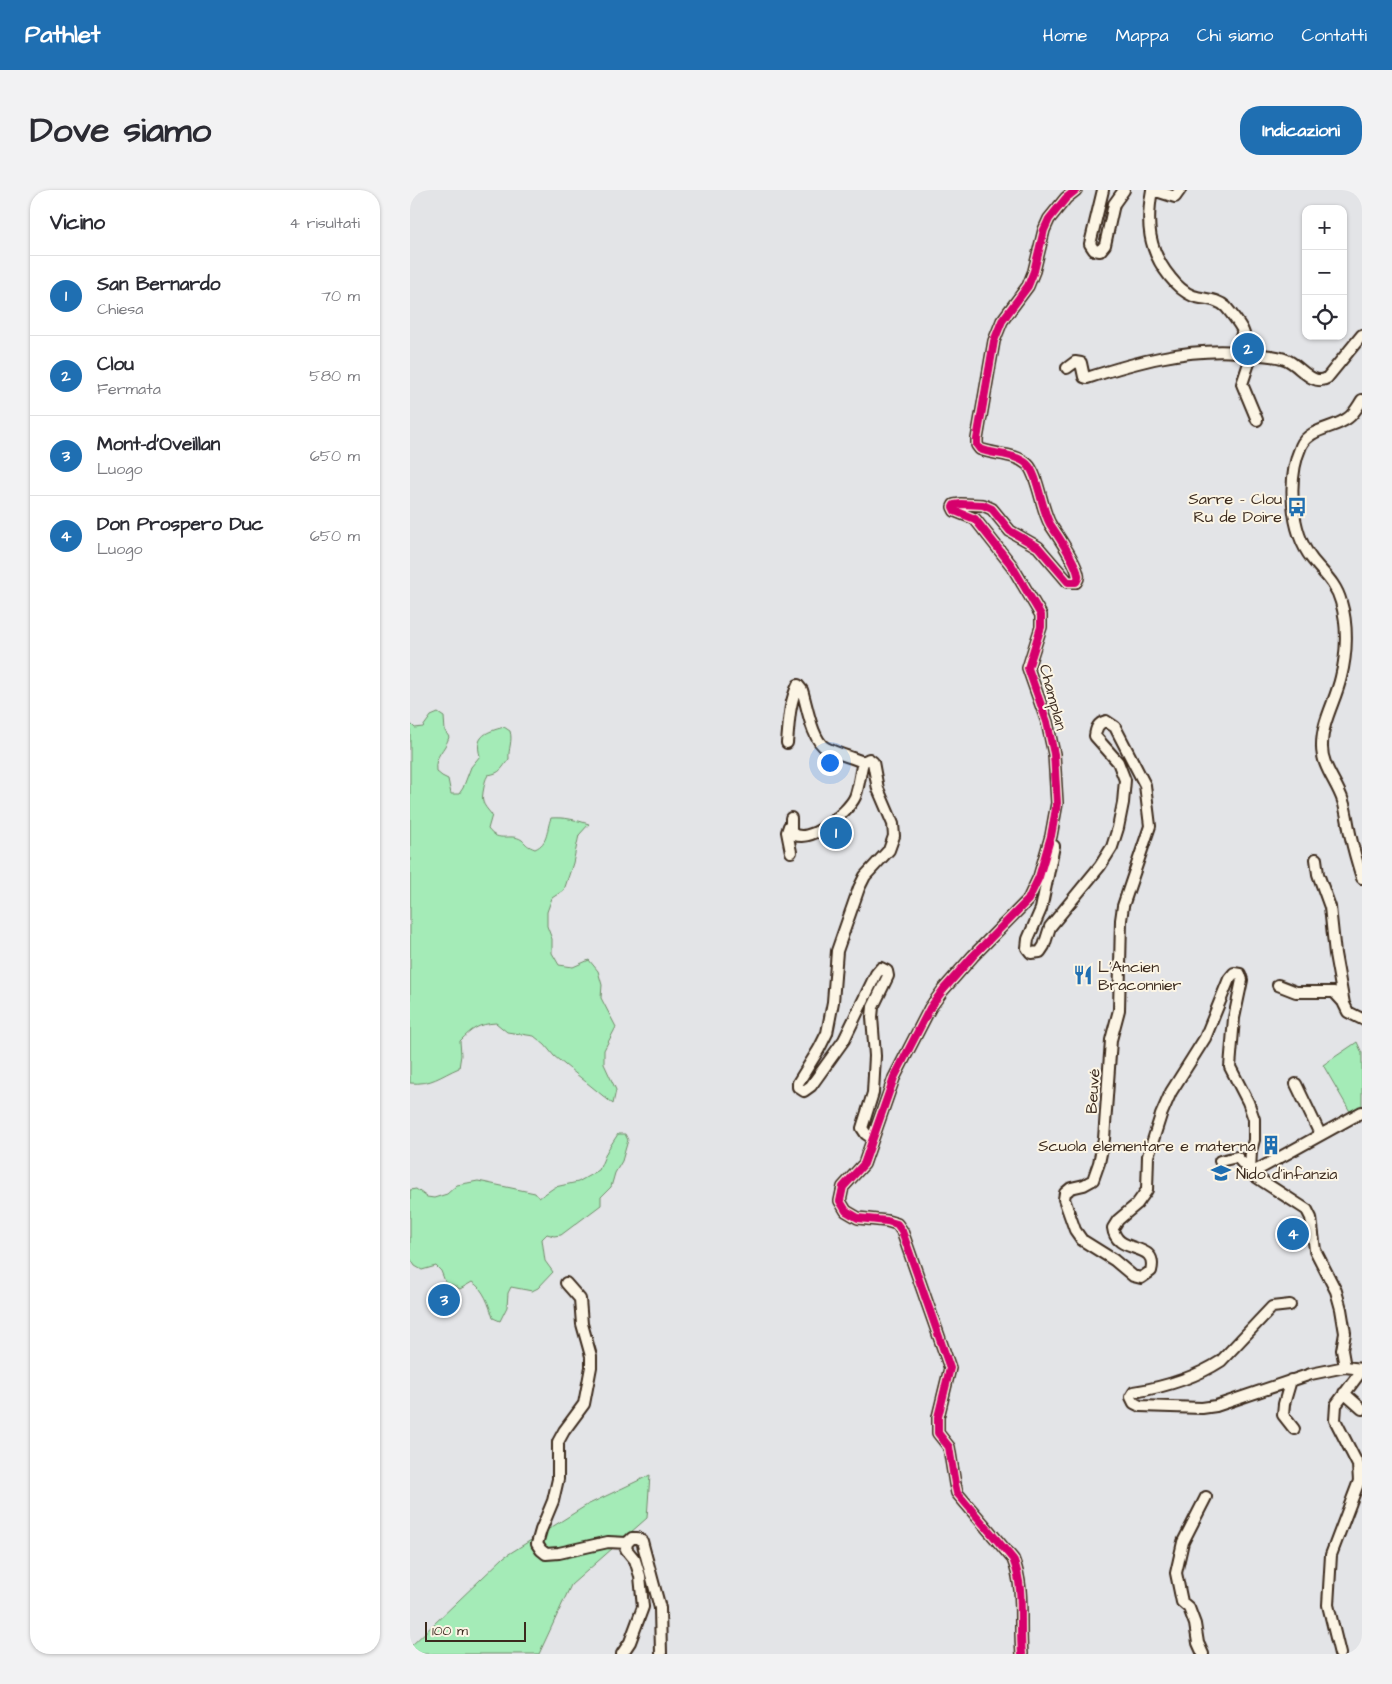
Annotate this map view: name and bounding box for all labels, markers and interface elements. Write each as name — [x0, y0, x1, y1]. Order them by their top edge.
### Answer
text: Pathlet — [25, 18, 101, 52]
text: Home — [1043, 23, 1088, 48]
text: Mappa — [1116, 23, 1169, 48]
text: Chi siamo — [1197, 23, 1273, 48]
text: Contatti — [1301, 23, 1367, 48]
text: Dove siamo — [30, 106, 211, 155]
button: Indicazioni — [1240, 106, 1362, 155]
map controls — [1302, 205, 1347, 340]
button: + — [1302, 205, 1347, 250]
text: Vicino — [50, 208, 105, 237]
text: 4 risultati — [289, 212, 360, 234]
button: − — [1302, 250, 1347, 295]
text: San Bernardo — [97, 271, 220, 298]
text: 1 — [65, 285, 67, 307]
text: 70 m — [321, 285, 360, 307]
button: locate — [1302, 295, 1347, 340]
text: Chiesa — [97, 298, 144, 320]
pin: 2 — [1232, 330, 1264, 368]
text: Clou — [97, 351, 134, 378]
text: 2 — [61, 365, 71, 387]
text: 580 m — [309, 365, 360, 387]
text: Fermata — [97, 378, 161, 400]
text: Mont-d'Oveillan — [97, 431, 220, 458]
text: 3 — [62, 445, 70, 467]
text: 650 m — [310, 445, 360, 467]
text: Luogo — [97, 458, 142, 480]
place label: Sarre - Clou Ru de Doire — [1189, 488, 1282, 528]
bus stop icon: Sarre - Clou Ru de Doire — [1286, 496, 1308, 518]
text: Don Prospero Duc — [97, 511, 264, 538]
text: 4 — [61, 525, 71, 547]
text: 650 m — [310, 525, 360, 547]
text: Luogo — [97, 538, 142, 560]
street label: Champlan — [1034, 662, 1072, 733]
your location — [817, 750, 843, 776]
pin: 1 — [820, 814, 852, 852]
place label: L'Ancien Braconnier — [1098, 956, 1182, 996]
restaurant icon: L'Ancien Braconnier — [1072, 964, 1094, 986]
street label: Beuvé — [1080, 1067, 1106, 1114]
building icon: Scuola elementare e materna — [1260, 1134, 1282, 1156]
place label: Scuola elementare e materna — [1038, 1135, 1256, 1157]
school or university icon: Nido d'infanzia — [1210, 1162, 1232, 1184]
place label: Nido d'infanzia — [1236, 1163, 1337, 1185]
pin: 4 — [1277, 1215, 1309, 1253]
pin: 3 — [428, 1281, 460, 1319]
scale bar — [425, 1619, 526, 1642]
text: 100 m — [432, 1621, 468, 1641]

